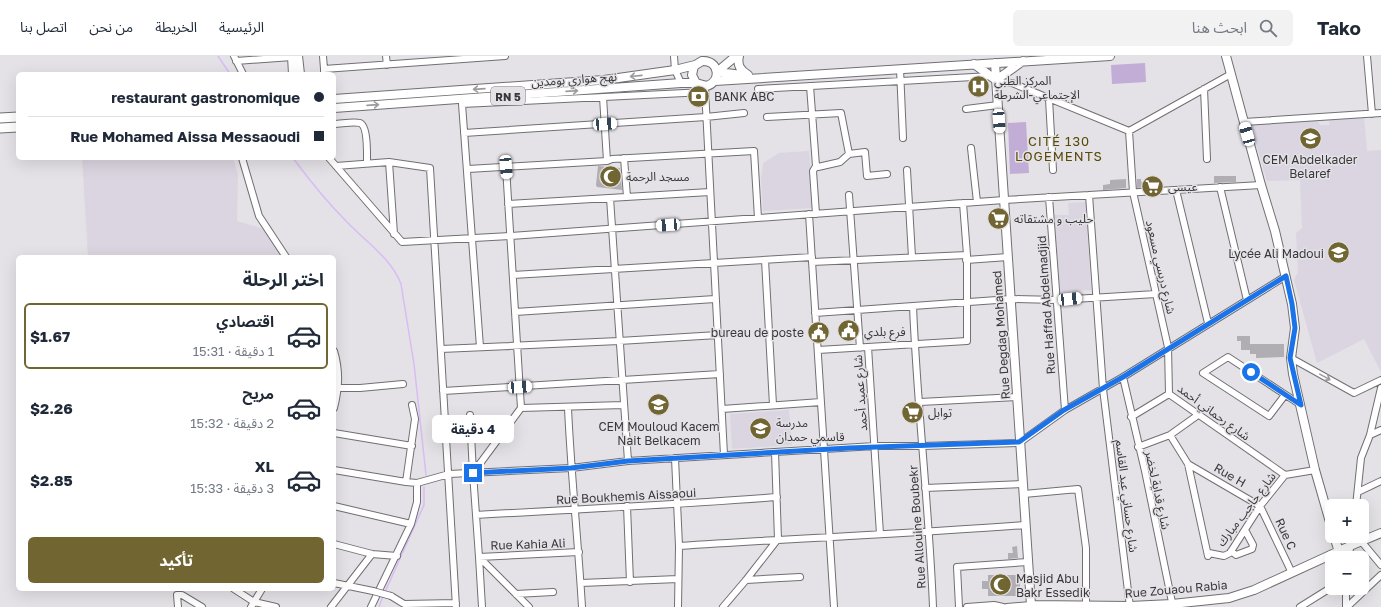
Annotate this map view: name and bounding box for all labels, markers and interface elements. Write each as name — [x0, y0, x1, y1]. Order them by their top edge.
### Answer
search box — [1013, 10, 1293, 46]
text: Tako — [1317, 16, 1361, 39]
icon: search — [1257, 17, 1279, 39]
text: اتصل بنا — [20, 18, 67, 35]
text: من نحن — [89, 18, 133, 35]
text: الخريطة — [155, 18, 197, 35]
text: الرئيسية — [219, 18, 264, 35]
text: ابحث هنا — [1192, 18, 1247, 36]
street label: نهج هواري بومدين — [531, 69, 618, 92]
one-way arrow — [630, 72, 643, 80]
place label: المركز الطبي الإجتماعي-الشرطة — [994, 73, 1080, 104]
hospital icon: المركز الطبي الإجتماعي-الشرطة — [966, 74, 992, 100]
bank icon: BANK ABC — [686, 83, 712, 109]
one-way arrow — [473, 85, 486, 92]
road number: RN 5 — [491, 87, 525, 105]
text: restaurant gastronomique — [111, 88, 300, 106]
one-way arrow — [565, 88, 578, 95]
place label: BANK ABC — [714, 89, 774, 104]
one-way arrow — [366, 102, 379, 109]
car — [992, 109, 1006, 133]
car — [593, 117, 617, 131]
car — [1238, 121, 1256, 147]
school or university icon: CEM Abdelkader Belaref — [1297, 125, 1323, 151]
text: Rue Mohamed Aissa Messaoudi — [70, 127, 300, 145]
district label: CITÉ 130 LOGEMENTS — [1015, 133, 1103, 164]
place label: CEM Abdelkader Belaref — [1263, 152, 1358, 181]
car — [499, 155, 513, 179]
mosque icon: مسجد الرحمة — [597, 163, 623, 189]
place label: مسجد الرحمة — [626, 169, 690, 184]
supermarket icon: عيسى — [1140, 173, 1166, 199]
place label: عيسى — [1168, 179, 1198, 194]
supermarket icon: حليب و مشتقاته — [986, 205, 1012, 231]
place label: حليب و مشتقاته — [1014, 211, 1093, 226]
car — [656, 218, 680, 232]
street label: شارع دريسي مسعود — [1140, 219, 1179, 316]
street label: Rue Haffad Abdelmadjid — [1034, 235, 1058, 375]
school or university icon: Lycée Ali Madoui — [1326, 240, 1352, 266]
place label: Lycée Ali Madoui — [1228, 246, 1324, 261]
text: اختر الرحلة — [243, 268, 324, 290]
street label: Rue Degdag Mohamed — [989, 270, 1013, 400]
car — [1057, 292, 1083, 306]
text: اقتصادي — [216, 312, 274, 330]
icon: car — [286, 318, 322, 354]
public building icon: فرع بلدي — [835, 318, 861, 344]
public building icon: bureau de poste — [806, 319, 832, 345]
place label: فرع بلدي — [864, 324, 906, 341]
place label: bureau de poste — [711, 325, 804, 340]
text: $1.67 — [30, 327, 70, 345]
text: 1 دقيقة · 15:31 — [193, 343, 274, 359]
street label: شارع عميد أحمد — [850, 354, 872, 432]
route start — [1242, 363, 1260, 381]
one-way arrow — [1319, 374, 1331, 382]
car — [508, 380, 532, 394]
street label: شارع رحماني أحمد — [1173, 381, 1253, 446]
text: مريح — [242, 384, 274, 402]
icon: car — [286, 390, 322, 426]
school or university icon: CEM Mouloud Kacem Nait Belkacem — [646, 392, 672, 418]
text: $2.26 — [30, 399, 73, 417]
supermarket icon: توابل — [899, 399, 925, 425]
place label: توابل — [928, 405, 953, 420]
text: 2 دقيقة · 15:32 — [190, 415, 274, 431]
callout: 4 دقيقة — [432, 415, 514, 443]
place label: مدرسة قاسمي حمدان — [776, 415, 845, 446]
school or university icon: مدرسة قاسمي حمدان — [748, 416, 774, 442]
place label: CEM Mouloud Kacem Nait Belkacem — [598, 419, 720, 448]
text: 4 دقيقة — [451, 421, 495, 437]
street label: شارع حساني عبد القاسم — [1110, 439, 1141, 553]
street label: شارع قداية لخضر — [1140, 448, 1174, 531]
text: XL — [255, 457, 274, 475]
street label: Rue H — [1211, 460, 1249, 490]
icon: car — [286, 462, 322, 498]
route end — [464, 464, 482, 482]
street label: Rue Allouine Boubekr — [905, 464, 929, 589]
street label: شارع حاجب مبارك — [1213, 469, 1280, 550]
text: $2.85 — [30, 471, 73, 489]
text: 3 دقيقة · 15:33 — [190, 480, 274, 496]
street label: Rue Boukhemis Aissaoui — [556, 485, 696, 507]
map controls — [1325, 499, 1369, 595]
button: + — [1325, 499, 1369, 543]
street label: Rue C — [1272, 516, 1300, 552]
street label: Rue Kahia Ali — [490, 535, 566, 553]
button: تأكيد — [28, 537, 324, 583]
button: − — [1325, 551, 1369, 595]
place label: Masjid Abu Bakr Essedik — [1016, 571, 1090, 600]
mosque icon: Masjid Abu Bakr Essedik — [988, 572, 1014, 598]
street label: Rue Zouaou Rabia — [1124, 577, 1228, 601]

